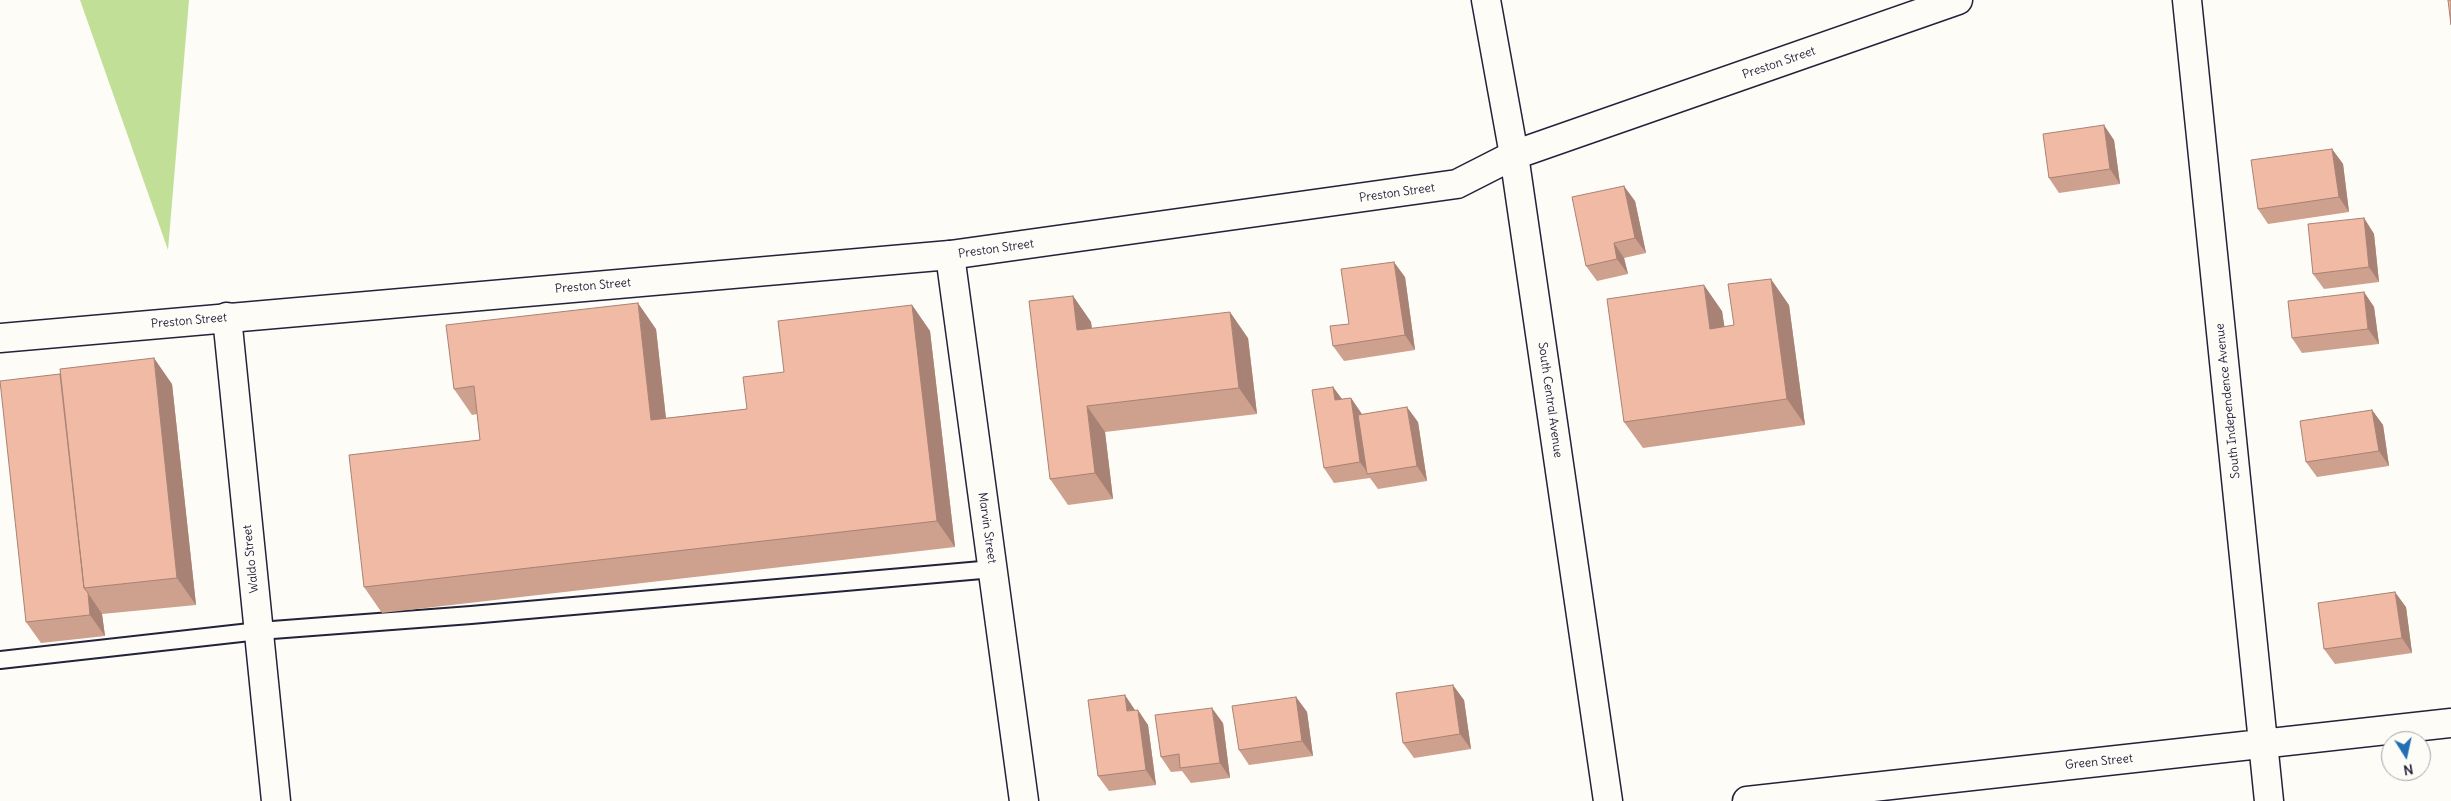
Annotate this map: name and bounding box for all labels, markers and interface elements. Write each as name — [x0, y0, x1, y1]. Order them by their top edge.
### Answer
street label: Preston Street — [1741, 44, 1817, 82]
street label: Preston Street — [1358, 181, 1436, 205]
street label: Preston Street — [957, 237, 1035, 261]
street label: Preston Street — [554, 276, 632, 296]
street label: Preston Street — [150, 311, 228, 331]
street label: South Independence Avenue — [2213, 323, 2243, 479]
street label: South Central Avenue — [1535, 341, 1565, 459]
street label: Marvin Street — [975, 491, 999, 565]
street label: Waldo Street — [240, 524, 262, 594]
north arrow — [2381, 731, 2431, 781]
street label: Green Street — [2064, 751, 2134, 773]
text: N — [2402, 760, 2415, 779]

